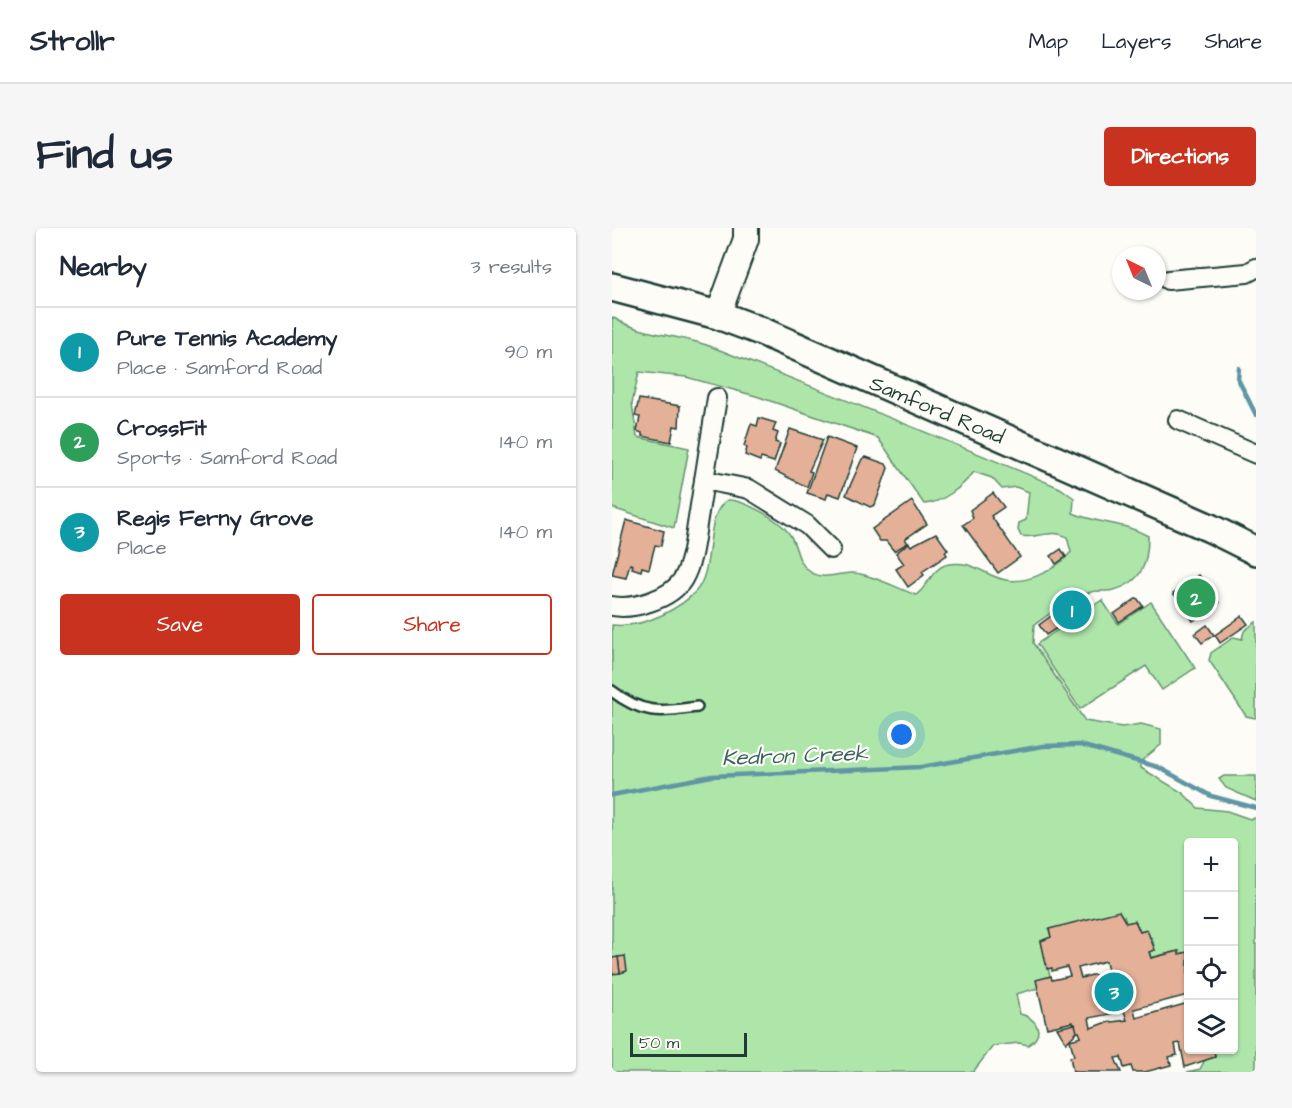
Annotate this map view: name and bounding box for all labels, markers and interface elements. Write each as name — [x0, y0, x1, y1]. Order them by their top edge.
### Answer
text: Strollr — [30, 22, 115, 61]
text: Map — [1028, 27, 1068, 56]
text: Layers — [1101, 27, 1171, 56]
text: Share — [1204, 27, 1262, 56]
text: Find us — [36, 127, 173, 185]
button: Directions — [1104, 127, 1256, 186]
north arrow — [1112, 246, 1166, 300]
text: Nearby — [60, 249, 147, 285]
text: 3 results — [470, 253, 552, 281]
text: Pure Tennis Academy — [117, 323, 337, 354]
text: 1 — [78, 338, 81, 366]
text: 90 m — [504, 338, 552, 366]
text: Place · Samford Road — [117, 354, 322, 382]
street label: Samford Road — [865, 369, 1009, 452]
text: CrossFit — [117, 413, 207, 444]
text: 2 — [74, 428, 85, 456]
text: 140 m — [500, 428, 552, 456]
text: Sports · Samford Road — [117, 444, 337, 472]
text: Regis Ferny Grove — [117, 503, 313, 534]
text: 3 — [74, 518, 85, 546]
text: 140 m — [500, 518, 552, 546]
text: Place — [117, 534, 167, 562]
pin: 2 — [1176, 576, 1216, 620]
pin: 1 — [1052, 588, 1092, 632]
button: Save — [60, 594, 300, 655]
button: Share — [312, 594, 552, 655]
your location — [887, 720, 916, 749]
water label: Kedron Creek — [722, 738, 869, 774]
map controls — [1184, 838, 1238, 1054]
button: + — [1184, 838, 1238, 892]
button: − — [1184, 892, 1238, 946]
button: locate — [1184, 946, 1238, 1000]
pin: 3 — [1094, 970, 1134, 1014]
button: layers — [1184, 1000, 1238, 1054]
scale bar — [630, 1030, 747, 1058]
text: 50 m — [639, 1032, 679, 1054]

